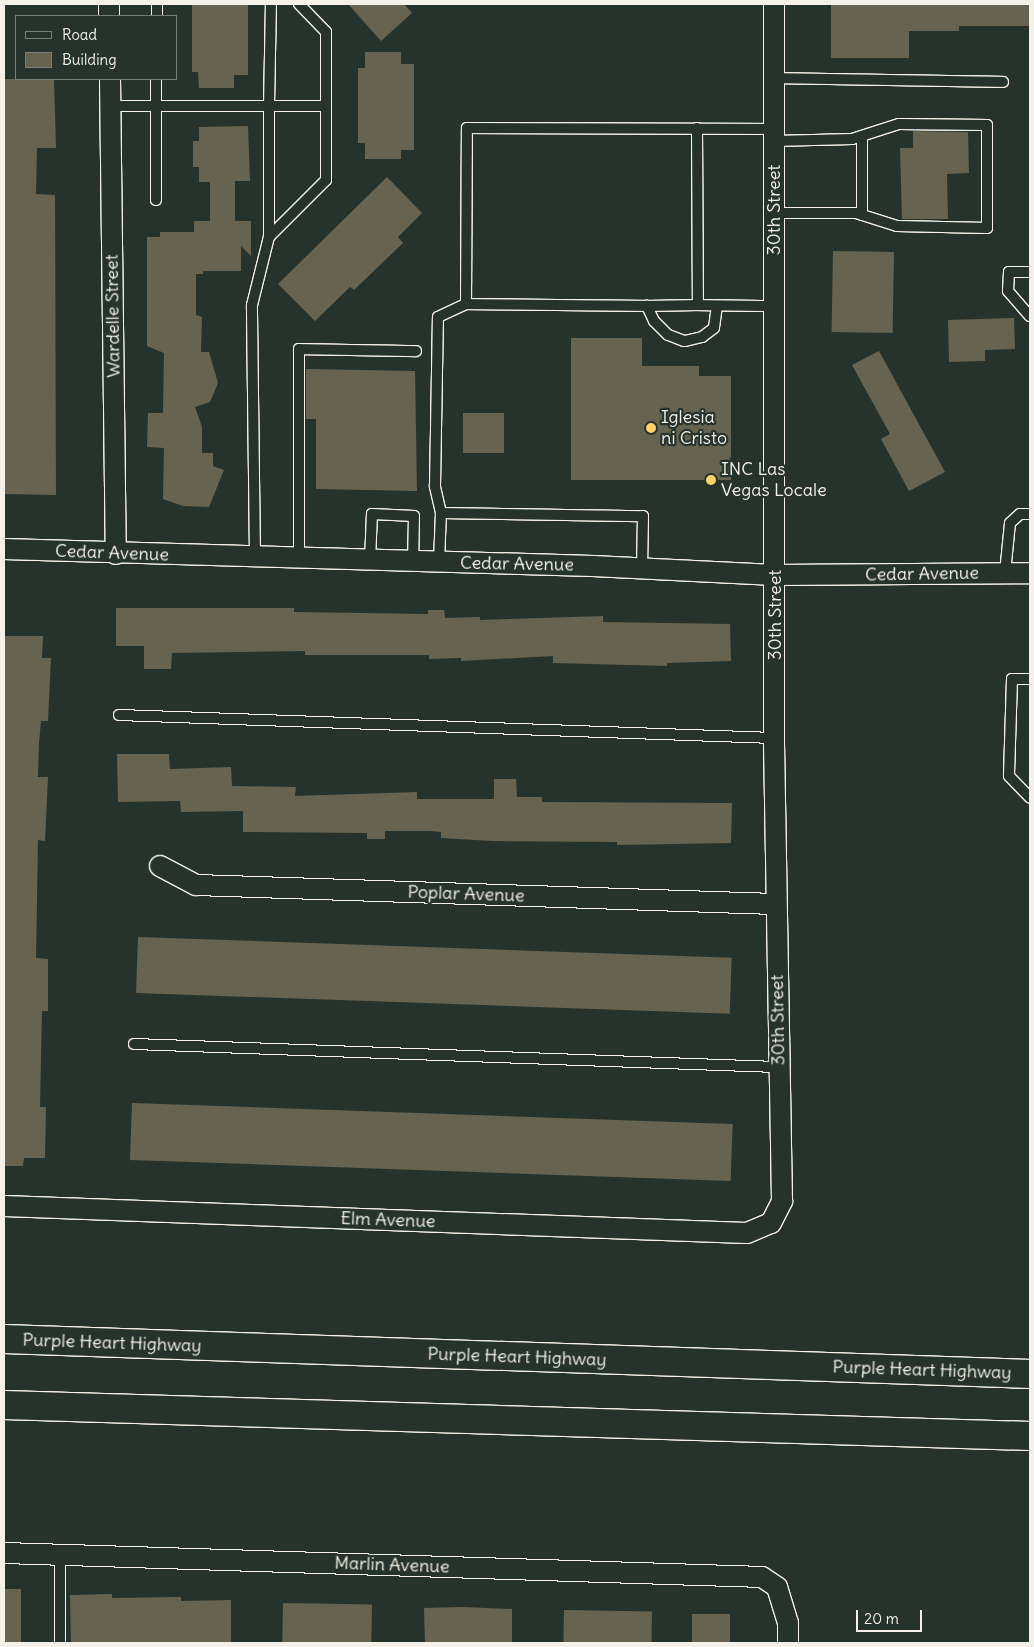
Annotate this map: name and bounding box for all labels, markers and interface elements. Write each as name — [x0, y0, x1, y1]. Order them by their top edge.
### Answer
legend — [15, 15, 178, 80]
text: Road — [62, 25, 97, 44]
text: Building — [62, 50, 117, 69]
street label: 30th Street — [763, 165, 785, 255]
street label: Wardelle Street — [101, 254, 125, 378]
place label: Iglesia ni Cristo — [661, 407, 727, 449]
marker: Iglesia ni Cristo — [645, 422, 657, 434]
place label: INC Las Vegas Locale — [721, 459, 827, 502]
marker: INC Las Vegas Locale — [705, 474, 717, 486]
street label: Cedar Avenue — [55, 540, 169, 566]
street label: Cedar Avenue — [460, 552, 574, 576]
street label: Cedar Avenue — [865, 562, 979, 586]
street label: 30th Street — [764, 570, 786, 660]
street label: Poplar Avenue — [407, 881, 525, 907]
street label: 30th Street — [766, 974, 790, 1066]
street label: Elm Avenue — [340, 1208, 436, 1232]
street label: Purple Heart Highway — [22, 1329, 202, 1357]
street label: Purple Heart Highway — [427, 1343, 607, 1371]
street label: Purple Heart Highway — [832, 1356, 1012, 1384]
street label: Marlin Avenue — [334, 1552, 450, 1578]
scale bar — [859, 1600, 925, 1632]
text: 20 m — [864, 1609, 899, 1628]

